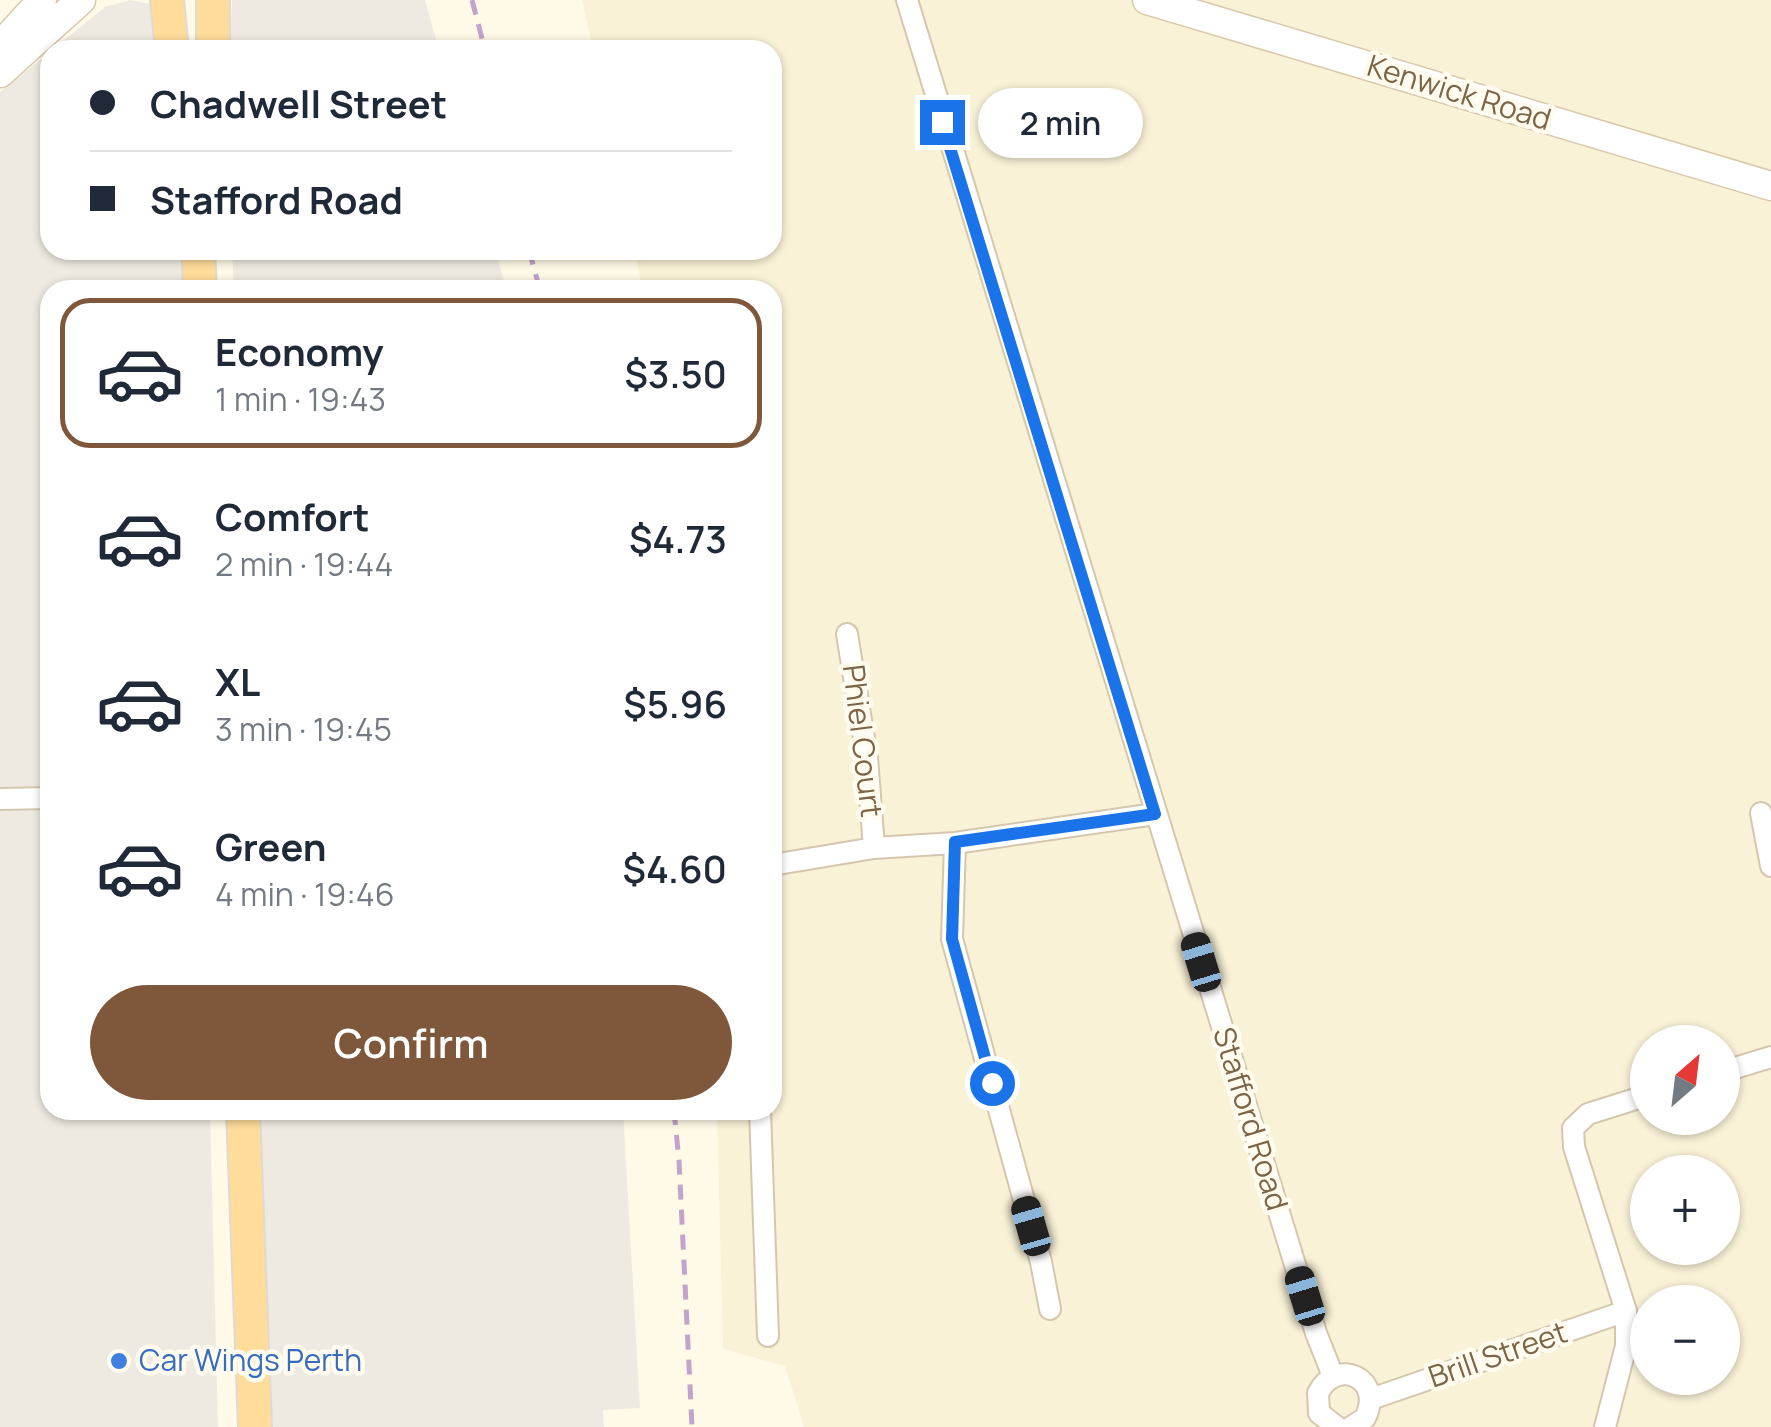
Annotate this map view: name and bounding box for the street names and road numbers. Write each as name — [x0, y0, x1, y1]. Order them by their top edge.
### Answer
street label: Kenwick Road — [1363, 44, 1556, 139]
street label: Phiel Court — [834, 662, 893, 819]
street label: Stafford Road — [1204, 1022, 1299, 1215]
street label: Brill Street — [1423, 1311, 1572, 1396]

